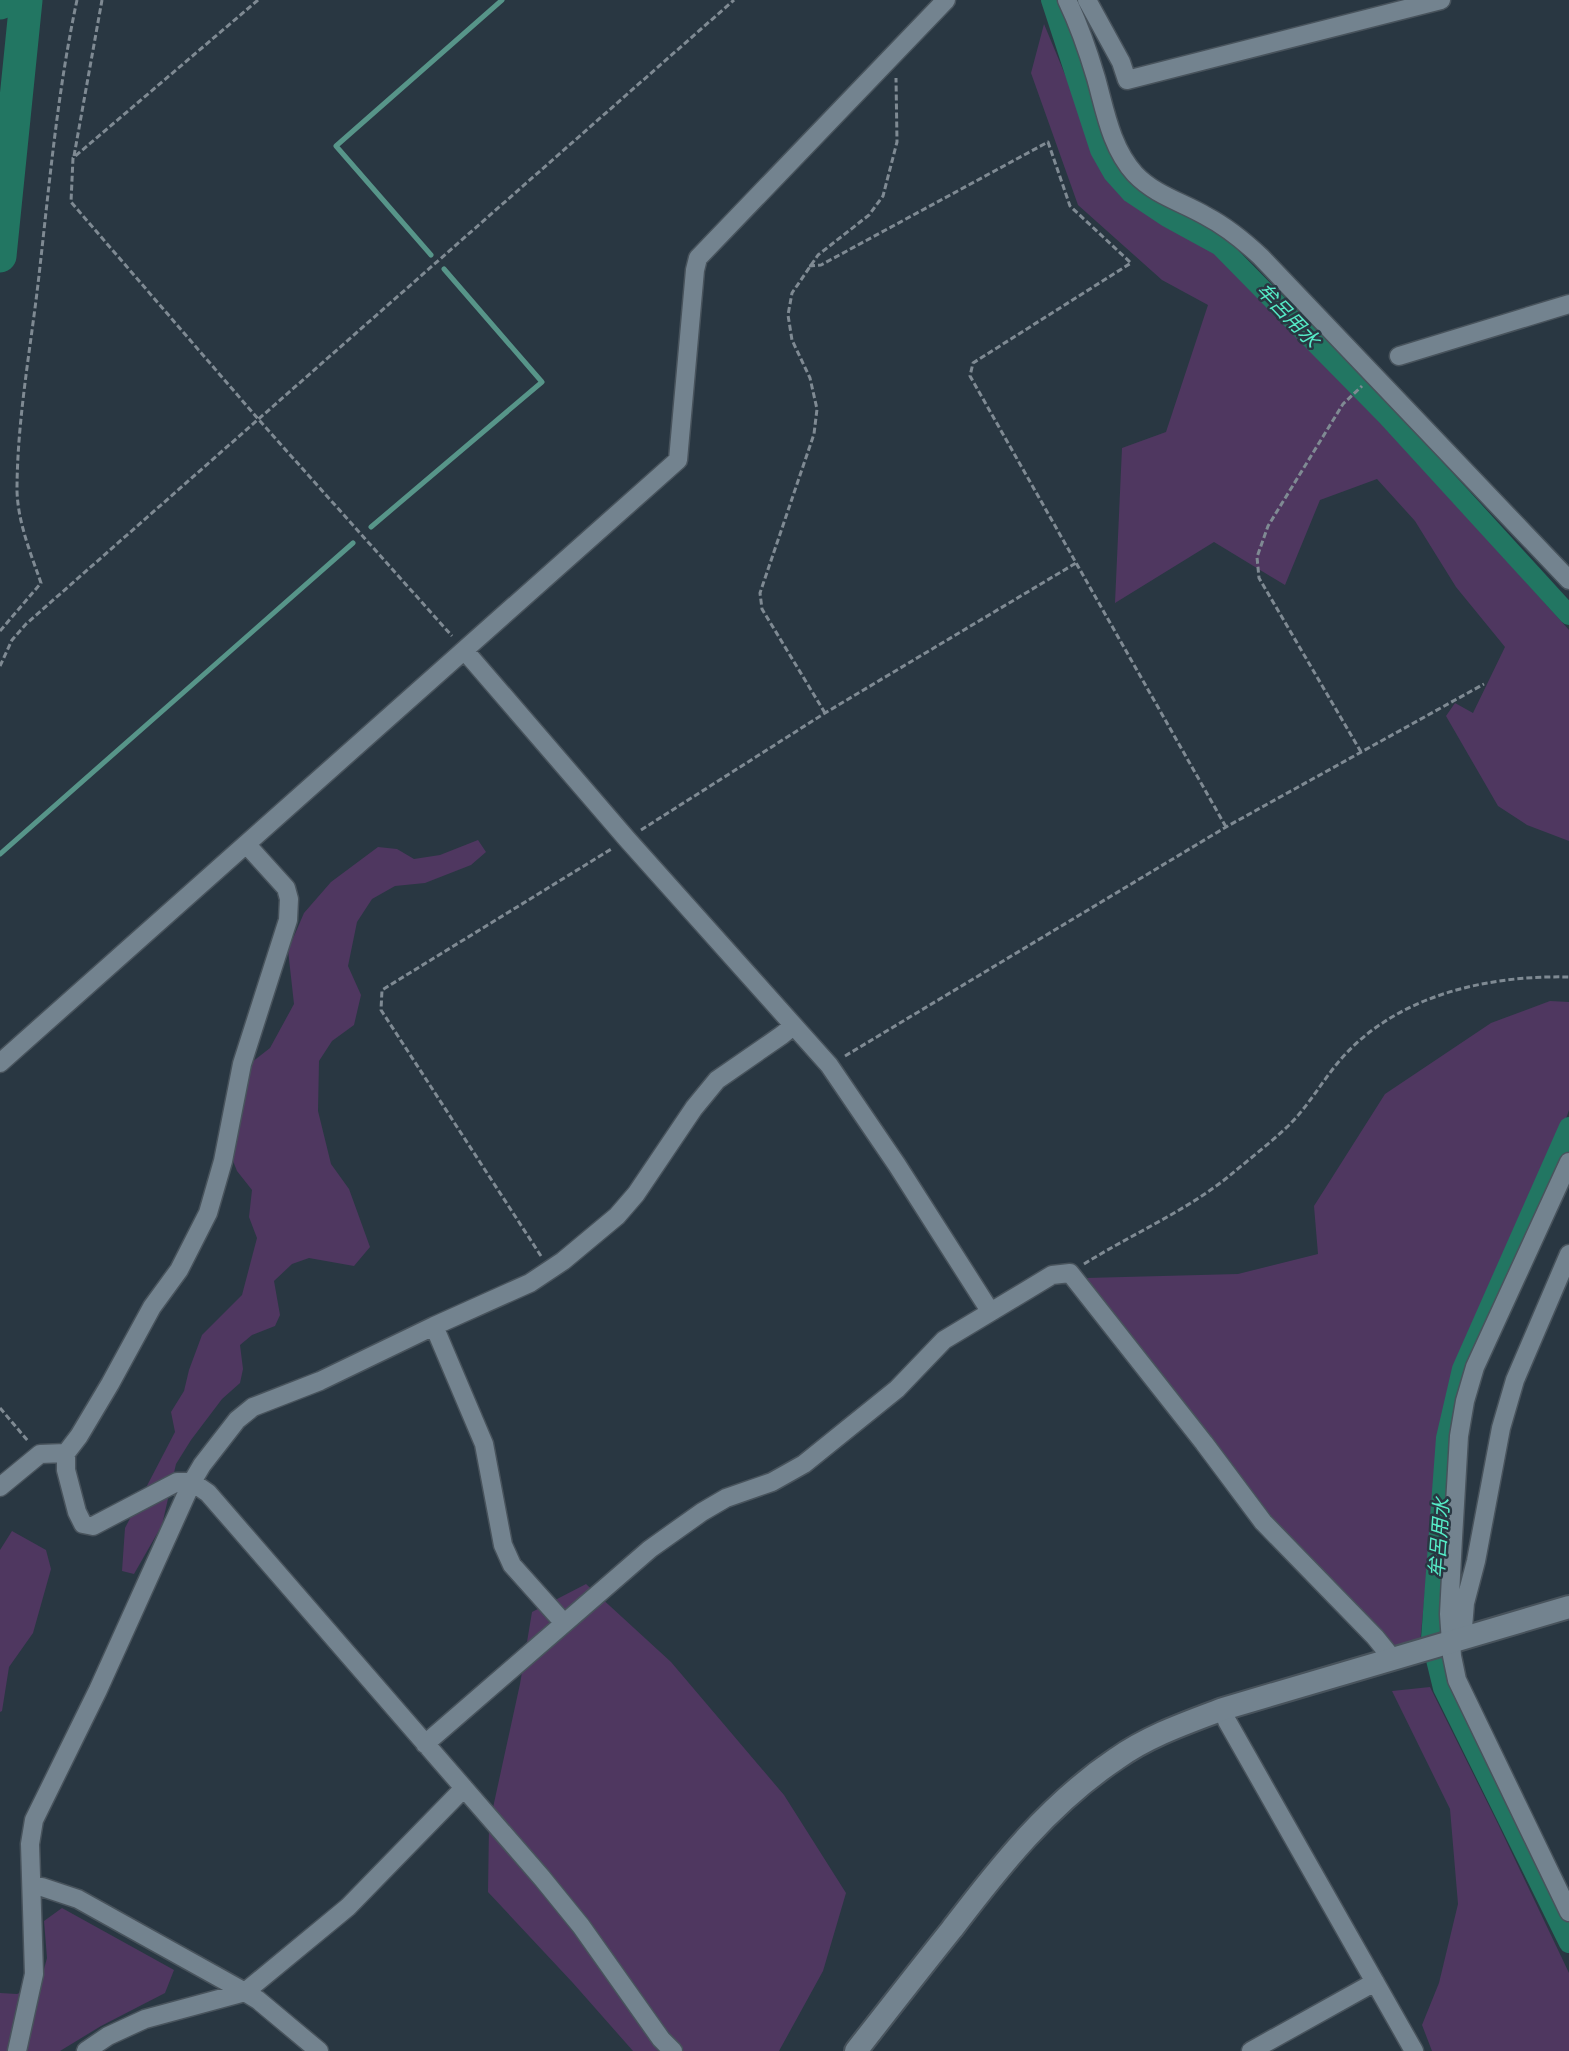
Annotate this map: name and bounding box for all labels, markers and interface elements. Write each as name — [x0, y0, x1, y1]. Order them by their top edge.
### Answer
water label: 牟呂用水 — [1251, 277, 1327, 354]
water label: 牟呂用水 — [1422, 1495, 1455, 1579]

